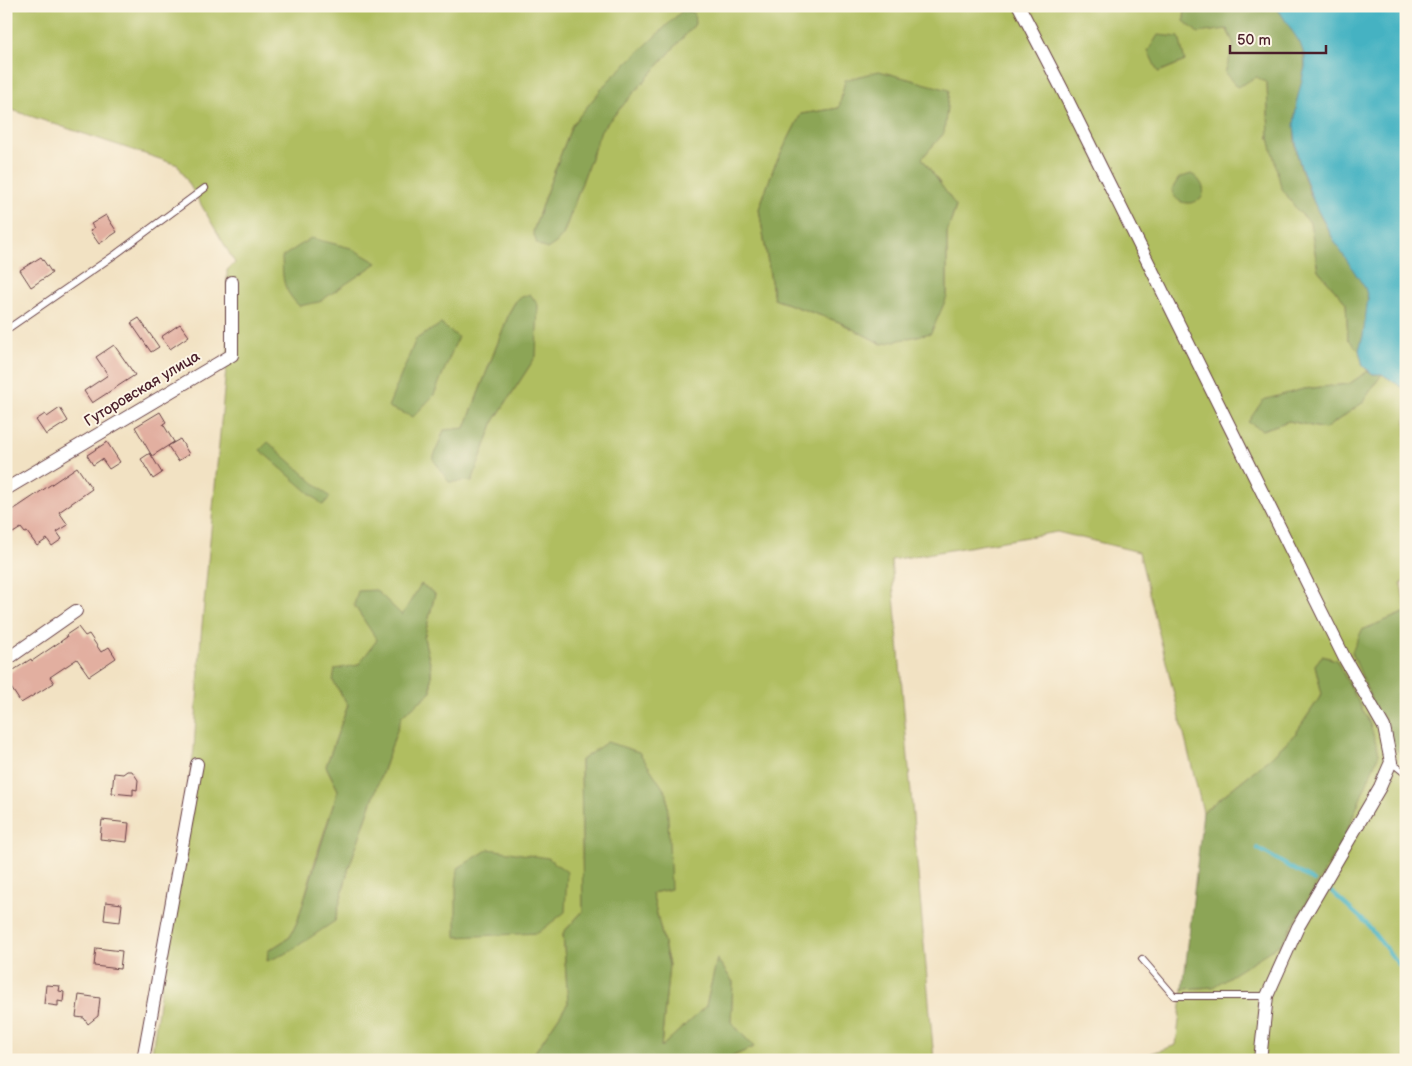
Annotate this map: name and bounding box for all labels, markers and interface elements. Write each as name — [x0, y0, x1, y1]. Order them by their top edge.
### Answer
scale bar — [1230, 22, 1326, 54]
text: 50 m — [1237, 31, 1271, 50]
street label: Гуторовская улица — [81, 347, 203, 431]

